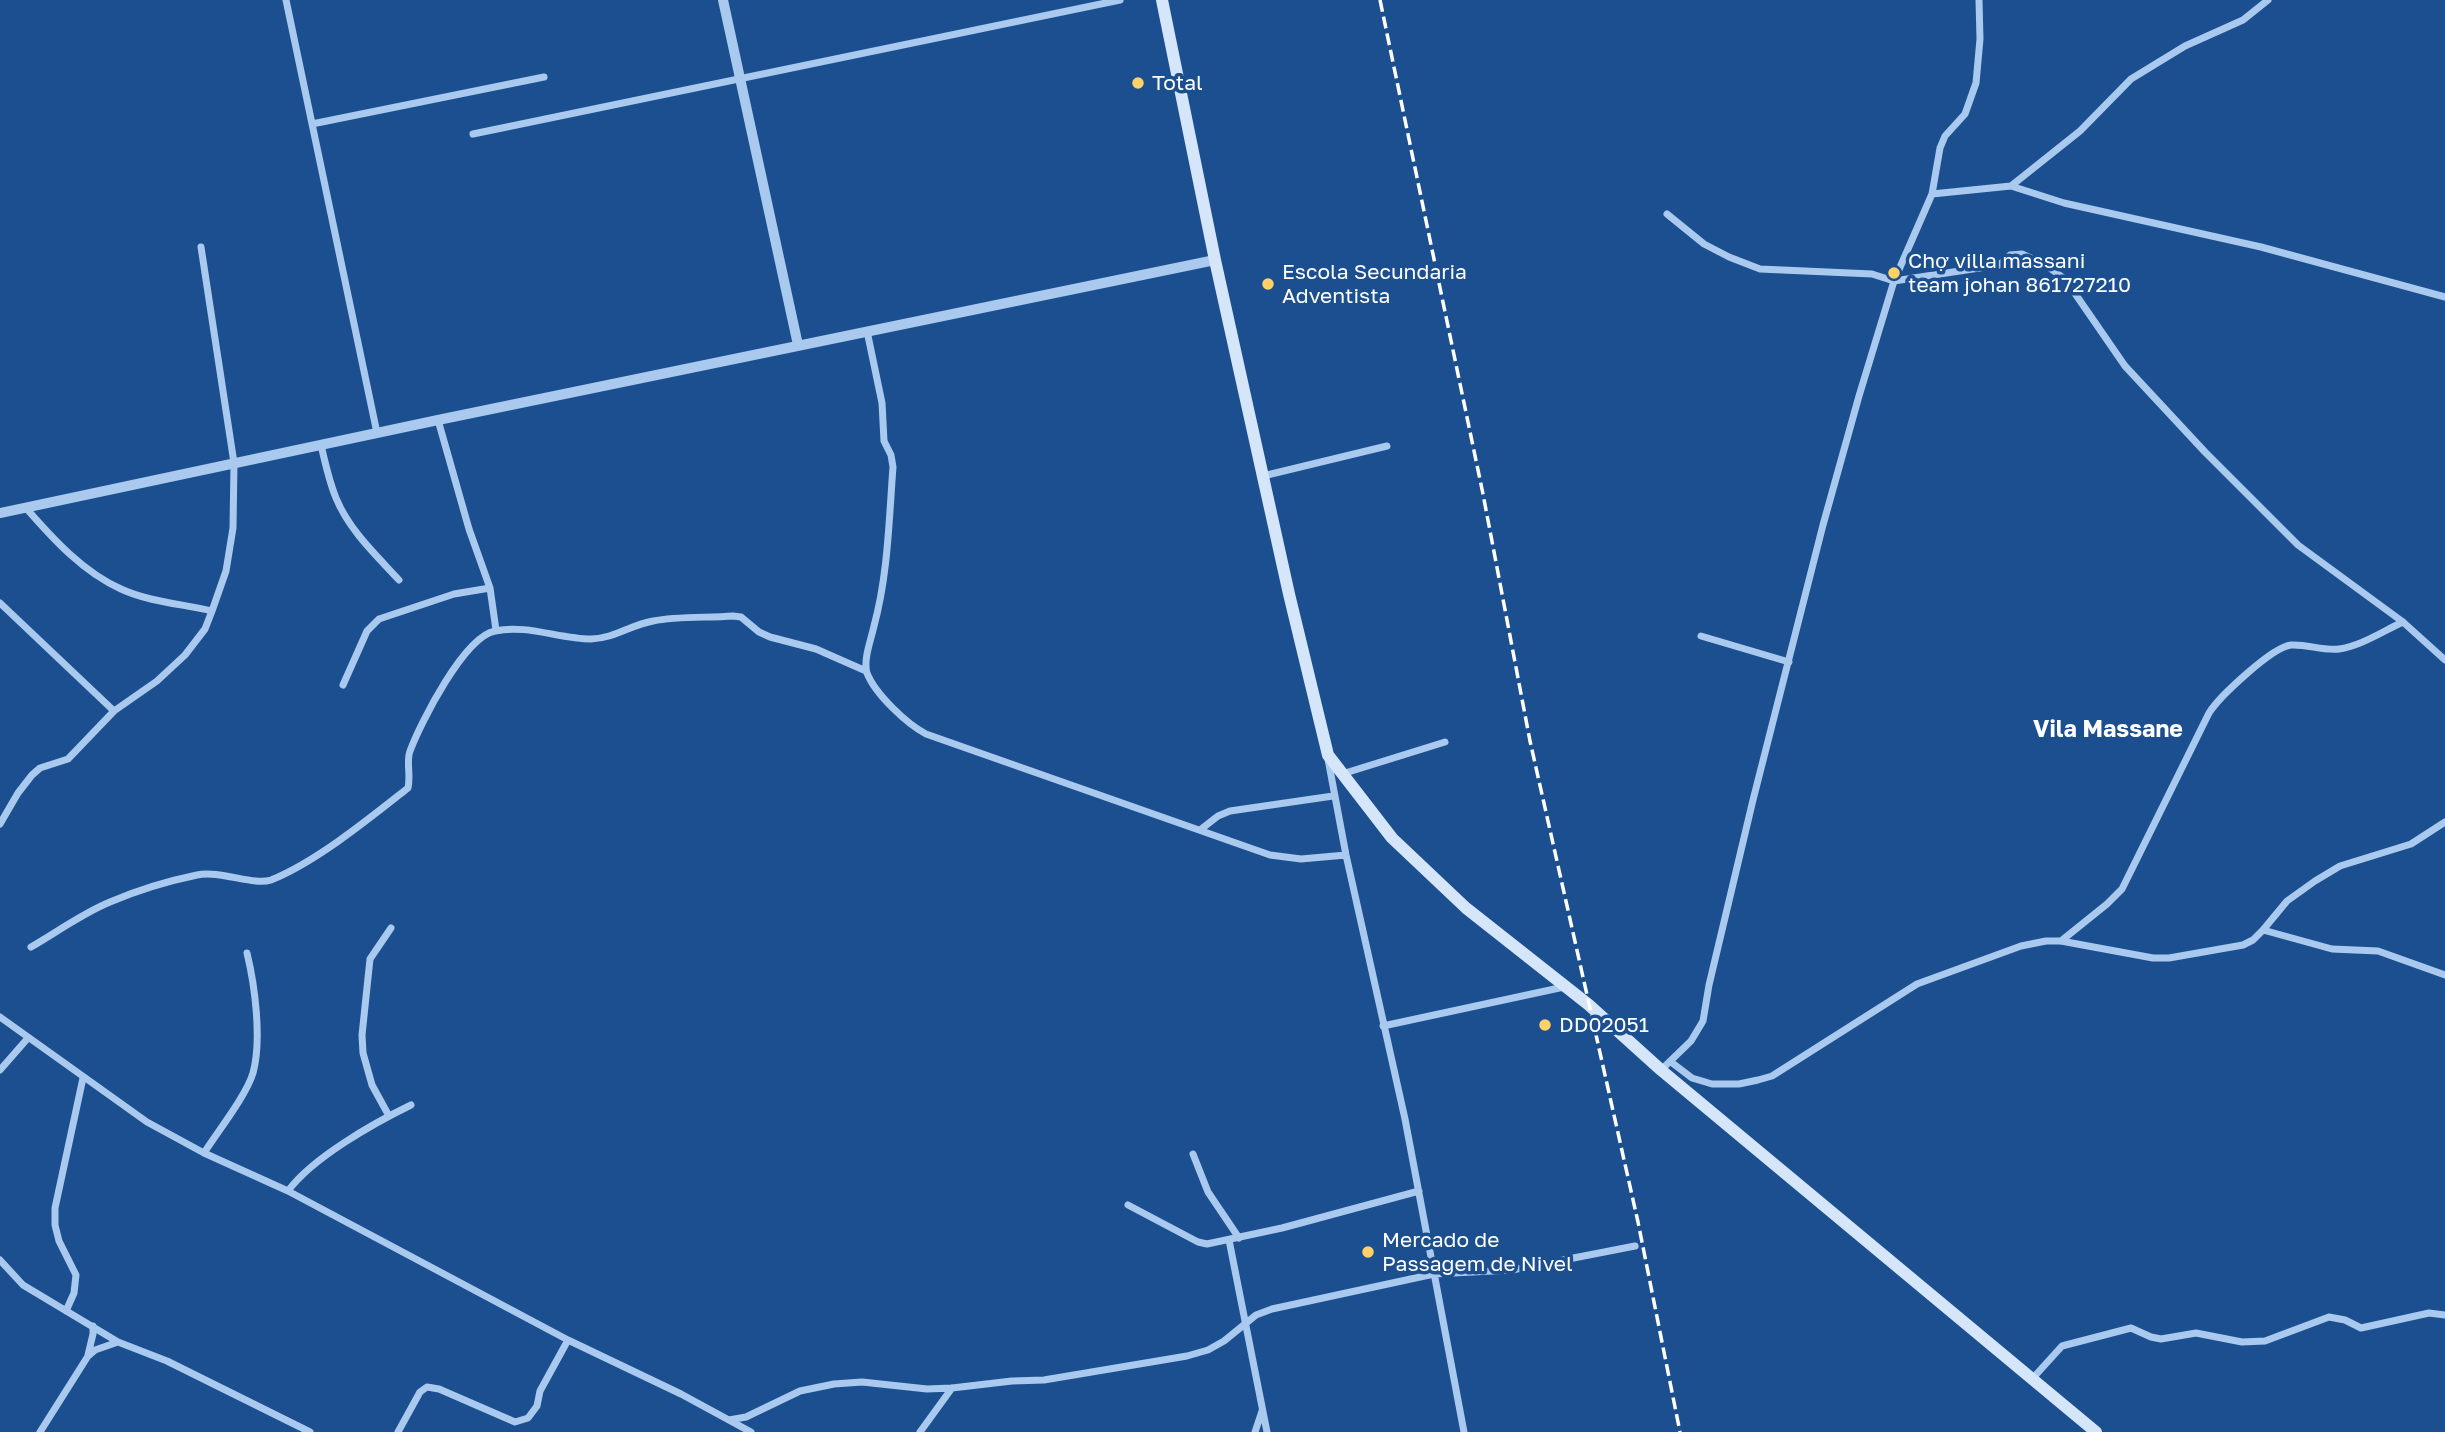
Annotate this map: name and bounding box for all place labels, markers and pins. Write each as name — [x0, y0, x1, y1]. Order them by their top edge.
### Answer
place label: Total — [1152, 70, 1203, 96]
marker: Total — [1130, 75, 1146, 91]
place label: Chợ villa massani team johan 861727210 — [1908, 248, 2131, 298]
place label: Escola Secundaria Adventista — [1282, 259, 1467, 309]
marker: Chợ villa massani team johan 861727210 — [1886, 265, 1902, 281]
marker: Escola Secundaria Adventista — [1260, 276, 1276, 292]
place label: DD02051 — [1559, 1012, 1649, 1038]
marker: DD02051 — [1537, 1017, 1553, 1033]
place label: Mercado de Passagem de Nivel — [1382, 1227, 1573, 1277]
marker: Mercado de Passagem de Nivel — [1360, 1244, 1376, 1260]

